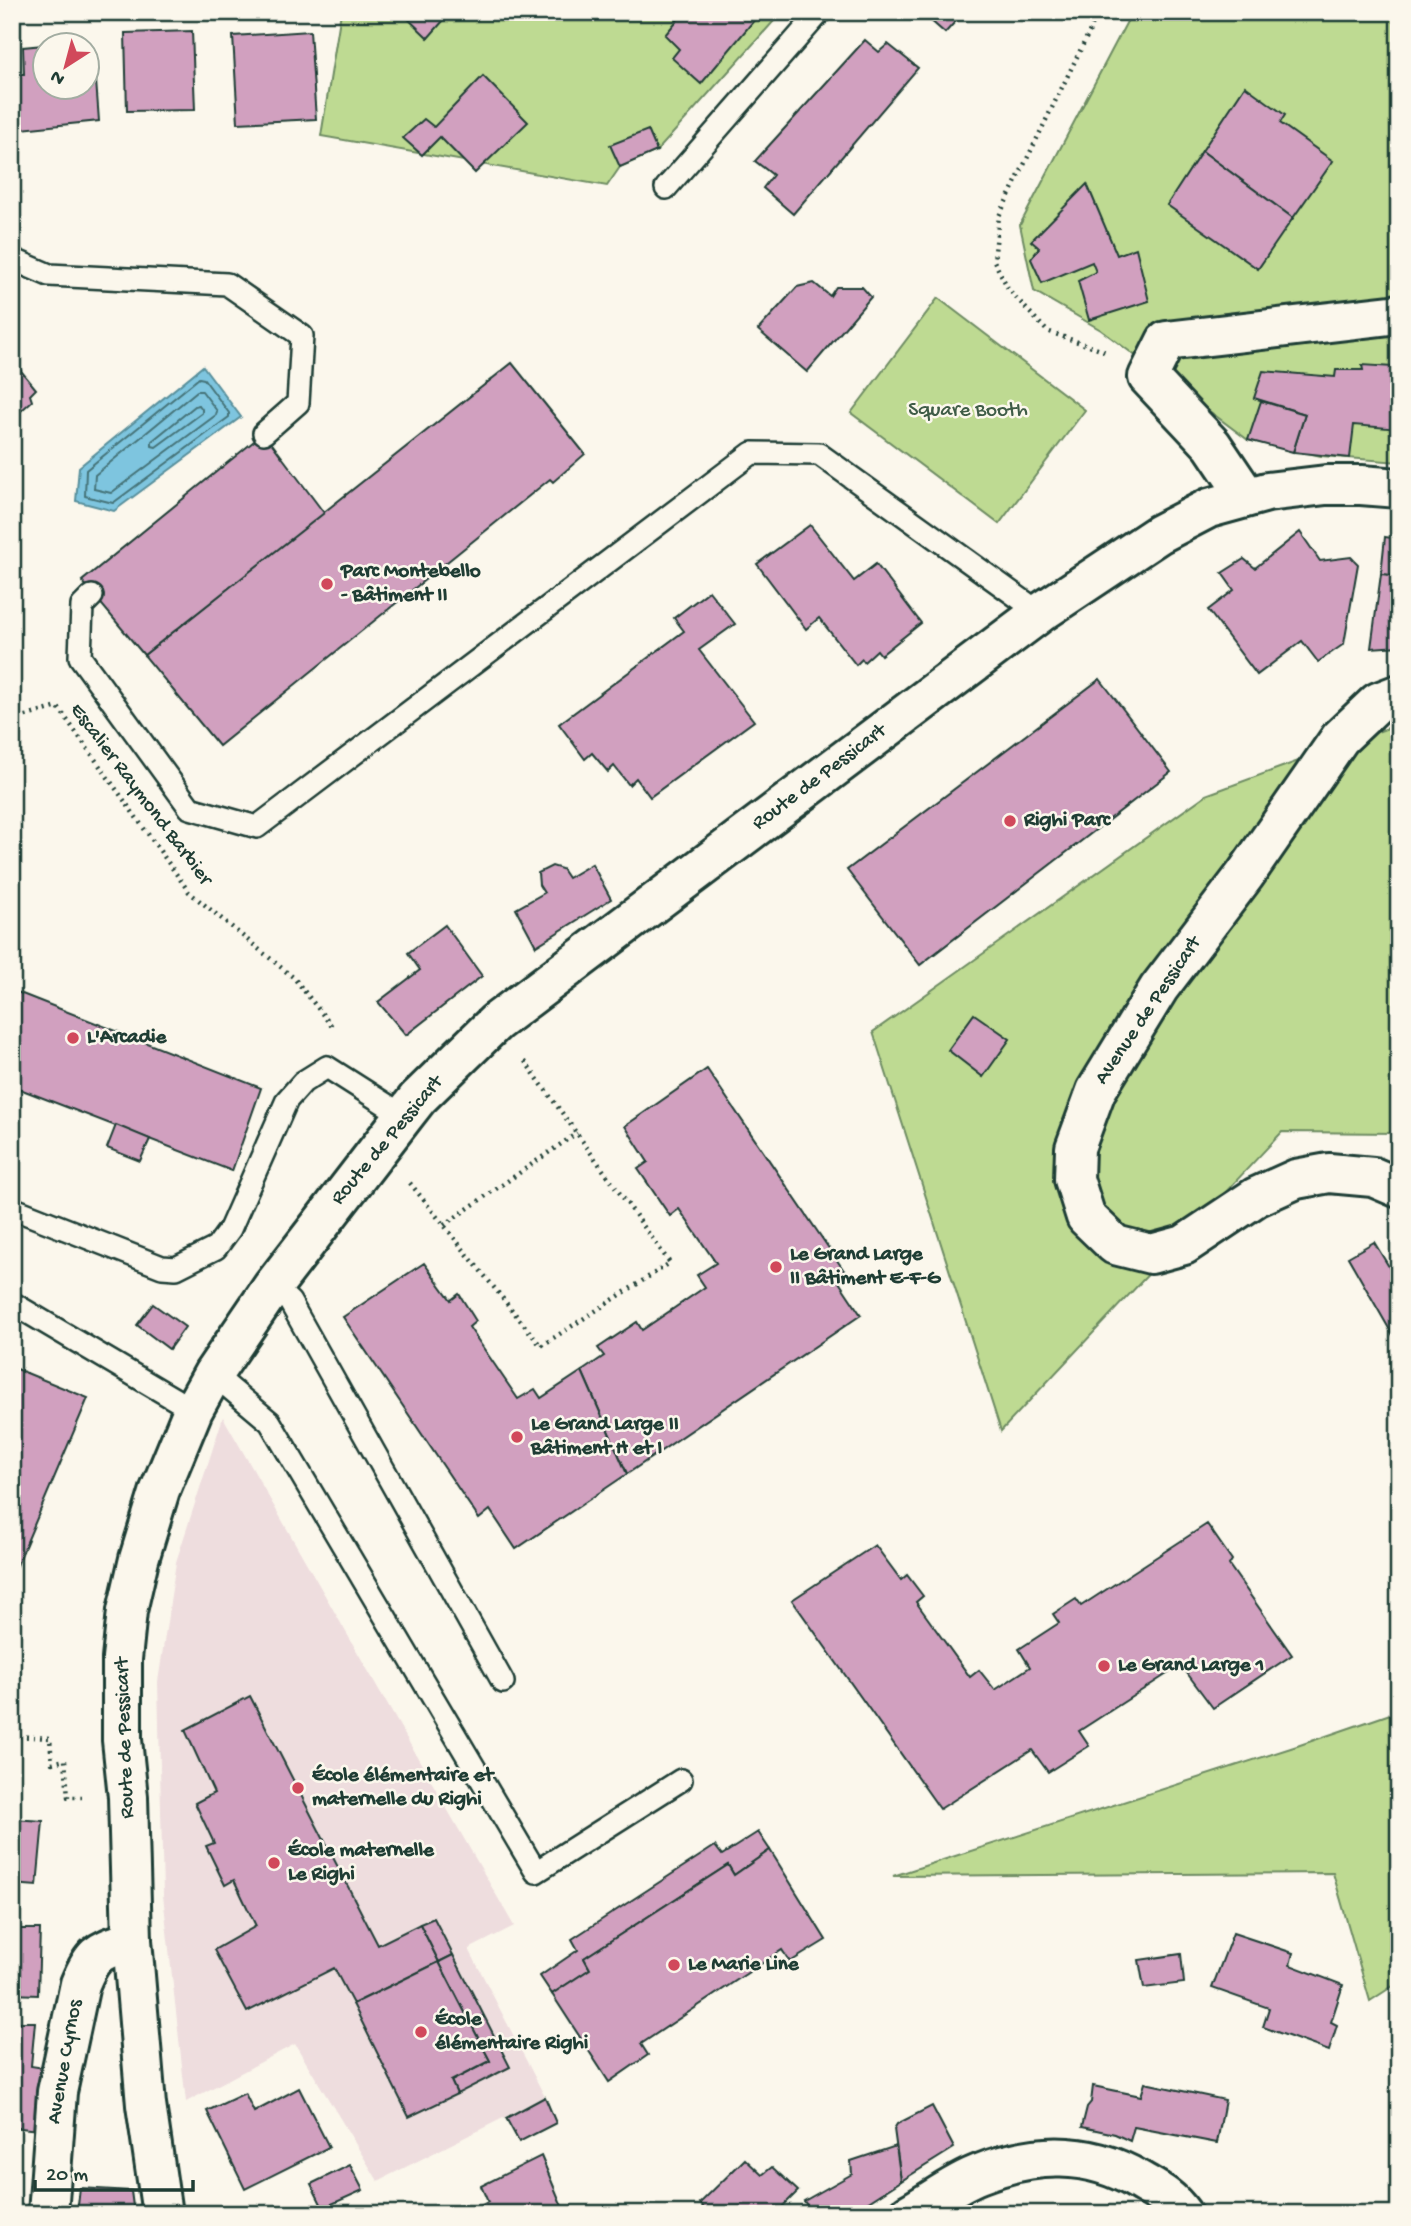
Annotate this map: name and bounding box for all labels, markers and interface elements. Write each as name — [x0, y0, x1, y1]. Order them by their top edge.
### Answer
north arrow — [32, 32, 102, 102]
text: N — [46, 64, 70, 90]
park label: Square Booth — [908, 399, 1028, 424]
place label: Parc Montebello - Bâtiment II — [340, 560, 481, 609]
marker: Parc Montebello - Bâtiment II — [319, 576, 335, 592]
street label: Escalier Raymond Barbier — [63, 699, 218, 892]
street label: Route de Pessicart — [748, 718, 894, 837]
place label: Righi Parc — [1023, 809, 1112, 834]
marker: Righi Parc — [1002, 813, 1018, 829]
street label: Avenue de Pessicart — [1090, 930, 1209, 1090]
place label: L'Arcadie — [87, 1026, 167, 1051]
marker: L'Arcadie — [65, 1030, 81, 1046]
street label: Route de Pessicart — [327, 1069, 451, 1211]
place label: Le Grand Large II Bâtiment E-F-G — [790, 1243, 942, 1292]
marker: Le Grand Large II Bâtiment E-F-G — [768, 1259, 784, 1275]
place label: Le Grand Large II Bâtiment H et I — [530, 1413, 679, 1462]
marker: Le Grand Large II Bâtiment H et I — [509, 1429, 525, 1445]
street label: Route de Pessicart — [111, 1654, 141, 1819]
place label: Le Grand Large 1 — [1118, 1654, 1264, 1679]
marker: Le Grand Large 1 — [1096, 1658, 1112, 1674]
place label: École élémentaire et maternelle du Righi — [312, 1764, 495, 1813]
marker: École élémentaire et maternelle du Righi — [290, 1780, 306, 1796]
place label: École maternelle Le Righi — [288, 1839, 435, 1888]
marker: École maternelle Le Righi — [266, 1855, 282, 1871]
place label: Le Marie Line — [688, 1953, 800, 1978]
marker: Le Marie Line — [666, 1957, 682, 1973]
street label: Avenue Cyrnos — [43, 1997, 89, 2126]
place label: École élémentaire Righi — [434, 2008, 588, 2057]
marker: École élémentaire Righi — [413, 2024, 429, 2040]
scale bar — [35, 2149, 192, 2193]
text: 20 m — [46, 2164, 88, 2189]

